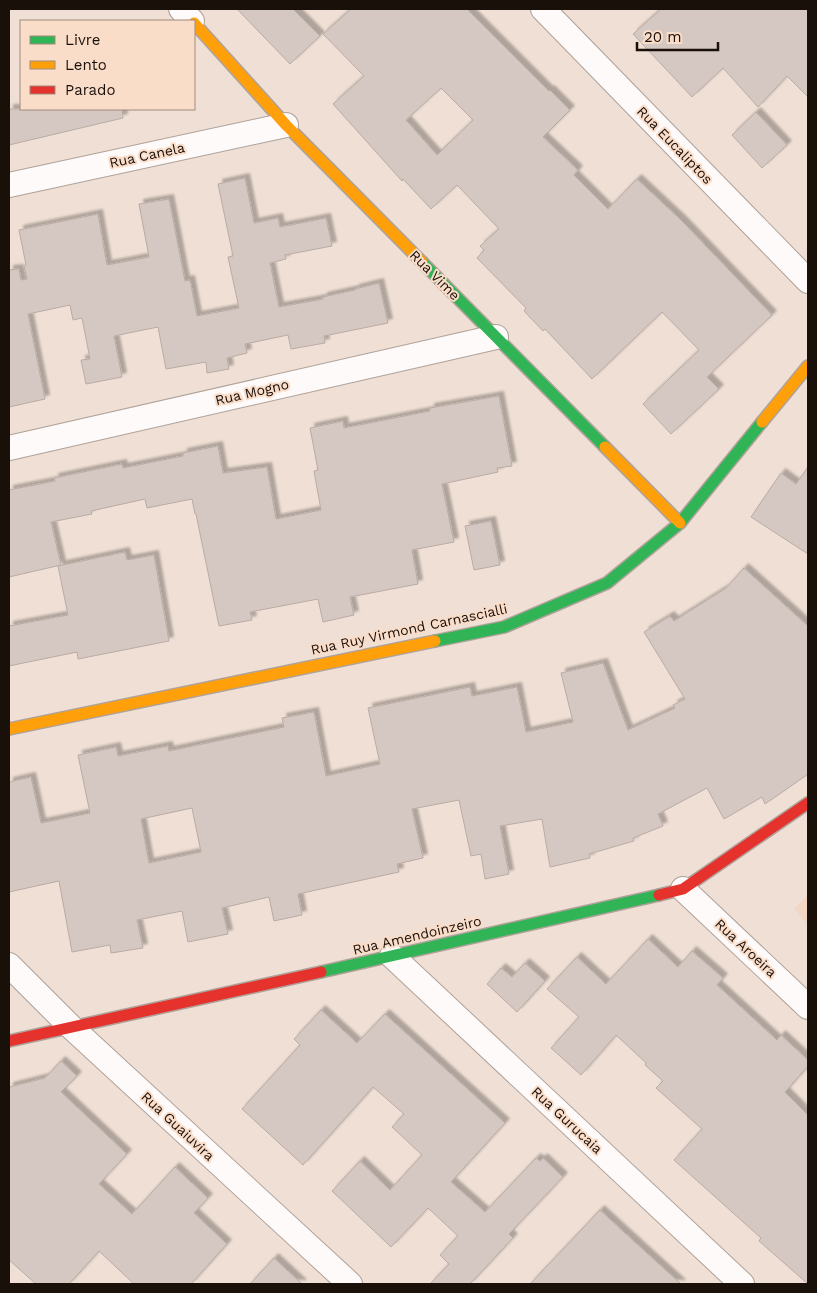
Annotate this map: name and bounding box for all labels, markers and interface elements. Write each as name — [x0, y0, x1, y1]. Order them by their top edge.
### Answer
legend — [20, 20, 195, 110]
scale bar — [637, 20, 718, 52]
text: 20 m — [644, 28, 682, 46]
text: Livre — [65, 31, 100, 49]
text: Lento — [65, 56, 107, 74]
text: Parado — [65, 81, 115, 99]
street label: Rua Eucaliptos — [634, 103, 716, 187]
street label: Rua Canela — [108, 139, 186, 171]
street label: Rua Vime — [407, 247, 463, 303]
street label: Rua Mogno — [214, 376, 290, 408]
street label: Rua Ruy Virmond Carnascialli — [309, 600, 509, 658]
street label: Rua Amendoinzeiro — [351, 912, 483, 958]
street label: Rua Aroeira — [712, 916, 780, 980]
street label: Rua Gurucaia — [528, 1083, 606, 1157]
street label: Rua Guaiuvira — [138, 1088, 218, 1164]

